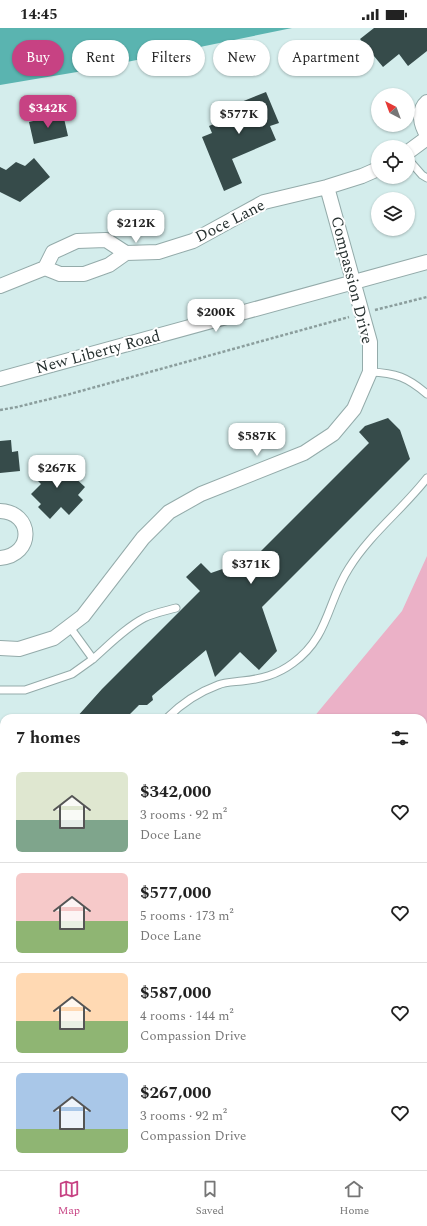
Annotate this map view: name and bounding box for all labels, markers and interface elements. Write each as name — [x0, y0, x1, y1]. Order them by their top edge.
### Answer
text: 14:45 — [20, 3, 58, 26]
chip: Buy — [12, 40, 64, 76]
chip: Rent — [72, 40, 129, 76]
chip: Filters — [137, 40, 205, 76]
chip: New — [213, 40, 270, 76]
chip: Apartment — [278, 40, 374, 76]
north arrow — [371, 88, 415, 132]
map controls — [371, 88, 415, 236]
pin: $342K — [20, 95, 76, 129]
text: $342K — [28, 98, 68, 118]
pin: $577K — [211, 101, 267, 135]
text: $577K — [219, 104, 259, 124]
button: locate — [371, 140, 415, 184]
button: layers — [371, 192, 415, 236]
street label: Doce Lane — [191, 193, 269, 249]
pin: $212K — [108, 210, 164, 244]
text: $212K — [116, 213, 156, 233]
street label: Compassion Drive — [325, 214, 379, 346]
pin: $200K — [188, 299, 244, 333]
text: $200K — [196, 302, 236, 322]
street label: New Liberty Road — [33, 324, 163, 380]
pin: $587K — [229, 423, 285, 457]
text: $587K — [237, 426, 277, 446]
pin: $267K — [29, 455, 85, 489]
text: $267K — [37, 458, 77, 478]
pin: $371K — [223, 551, 279, 585]
text: $371K — [231, 554, 271, 574]
text: 7 homes — [16, 725, 81, 751]
icon: filters — [389, 727, 411, 749]
text: $342,000 — [140, 779, 211, 805]
icon: home — [48, 788, 96, 836]
icon: heart — [389, 801, 411, 823]
text: 3 rooms · 92 m² — [140, 805, 227, 825]
text: Doce Lane — [140, 825, 201, 845]
text: $577,000 — [140, 880, 211, 906]
icon: home — [48, 889, 96, 937]
icon: heart — [389, 902, 411, 924]
text: 5 rooms · 173 m² — [140, 906, 234, 926]
text: Doce Lane — [140, 926, 201, 946]
text: $587,000 — [140, 980, 211, 1006]
icon: home — [48, 989, 96, 1037]
icon: heart — [389, 1002, 411, 1024]
text: 4 rooms · 144 m² — [140, 1006, 234, 1026]
text: Compassion Drive — [140, 1026, 246, 1046]
text: $267,000 — [140, 1080, 211, 1106]
icon: home — [48, 1089, 96, 1137]
icon: heart — [389, 1102, 411, 1124]
text: 3 rooms · 92 m² — [140, 1106, 227, 1126]
text: Compassion Drive — [140, 1126, 246, 1146]
tab: Map — [58, 1178, 80, 1219]
tab: Saved — [196, 1178, 224, 1219]
tab: Home — [340, 1178, 369, 1219]

